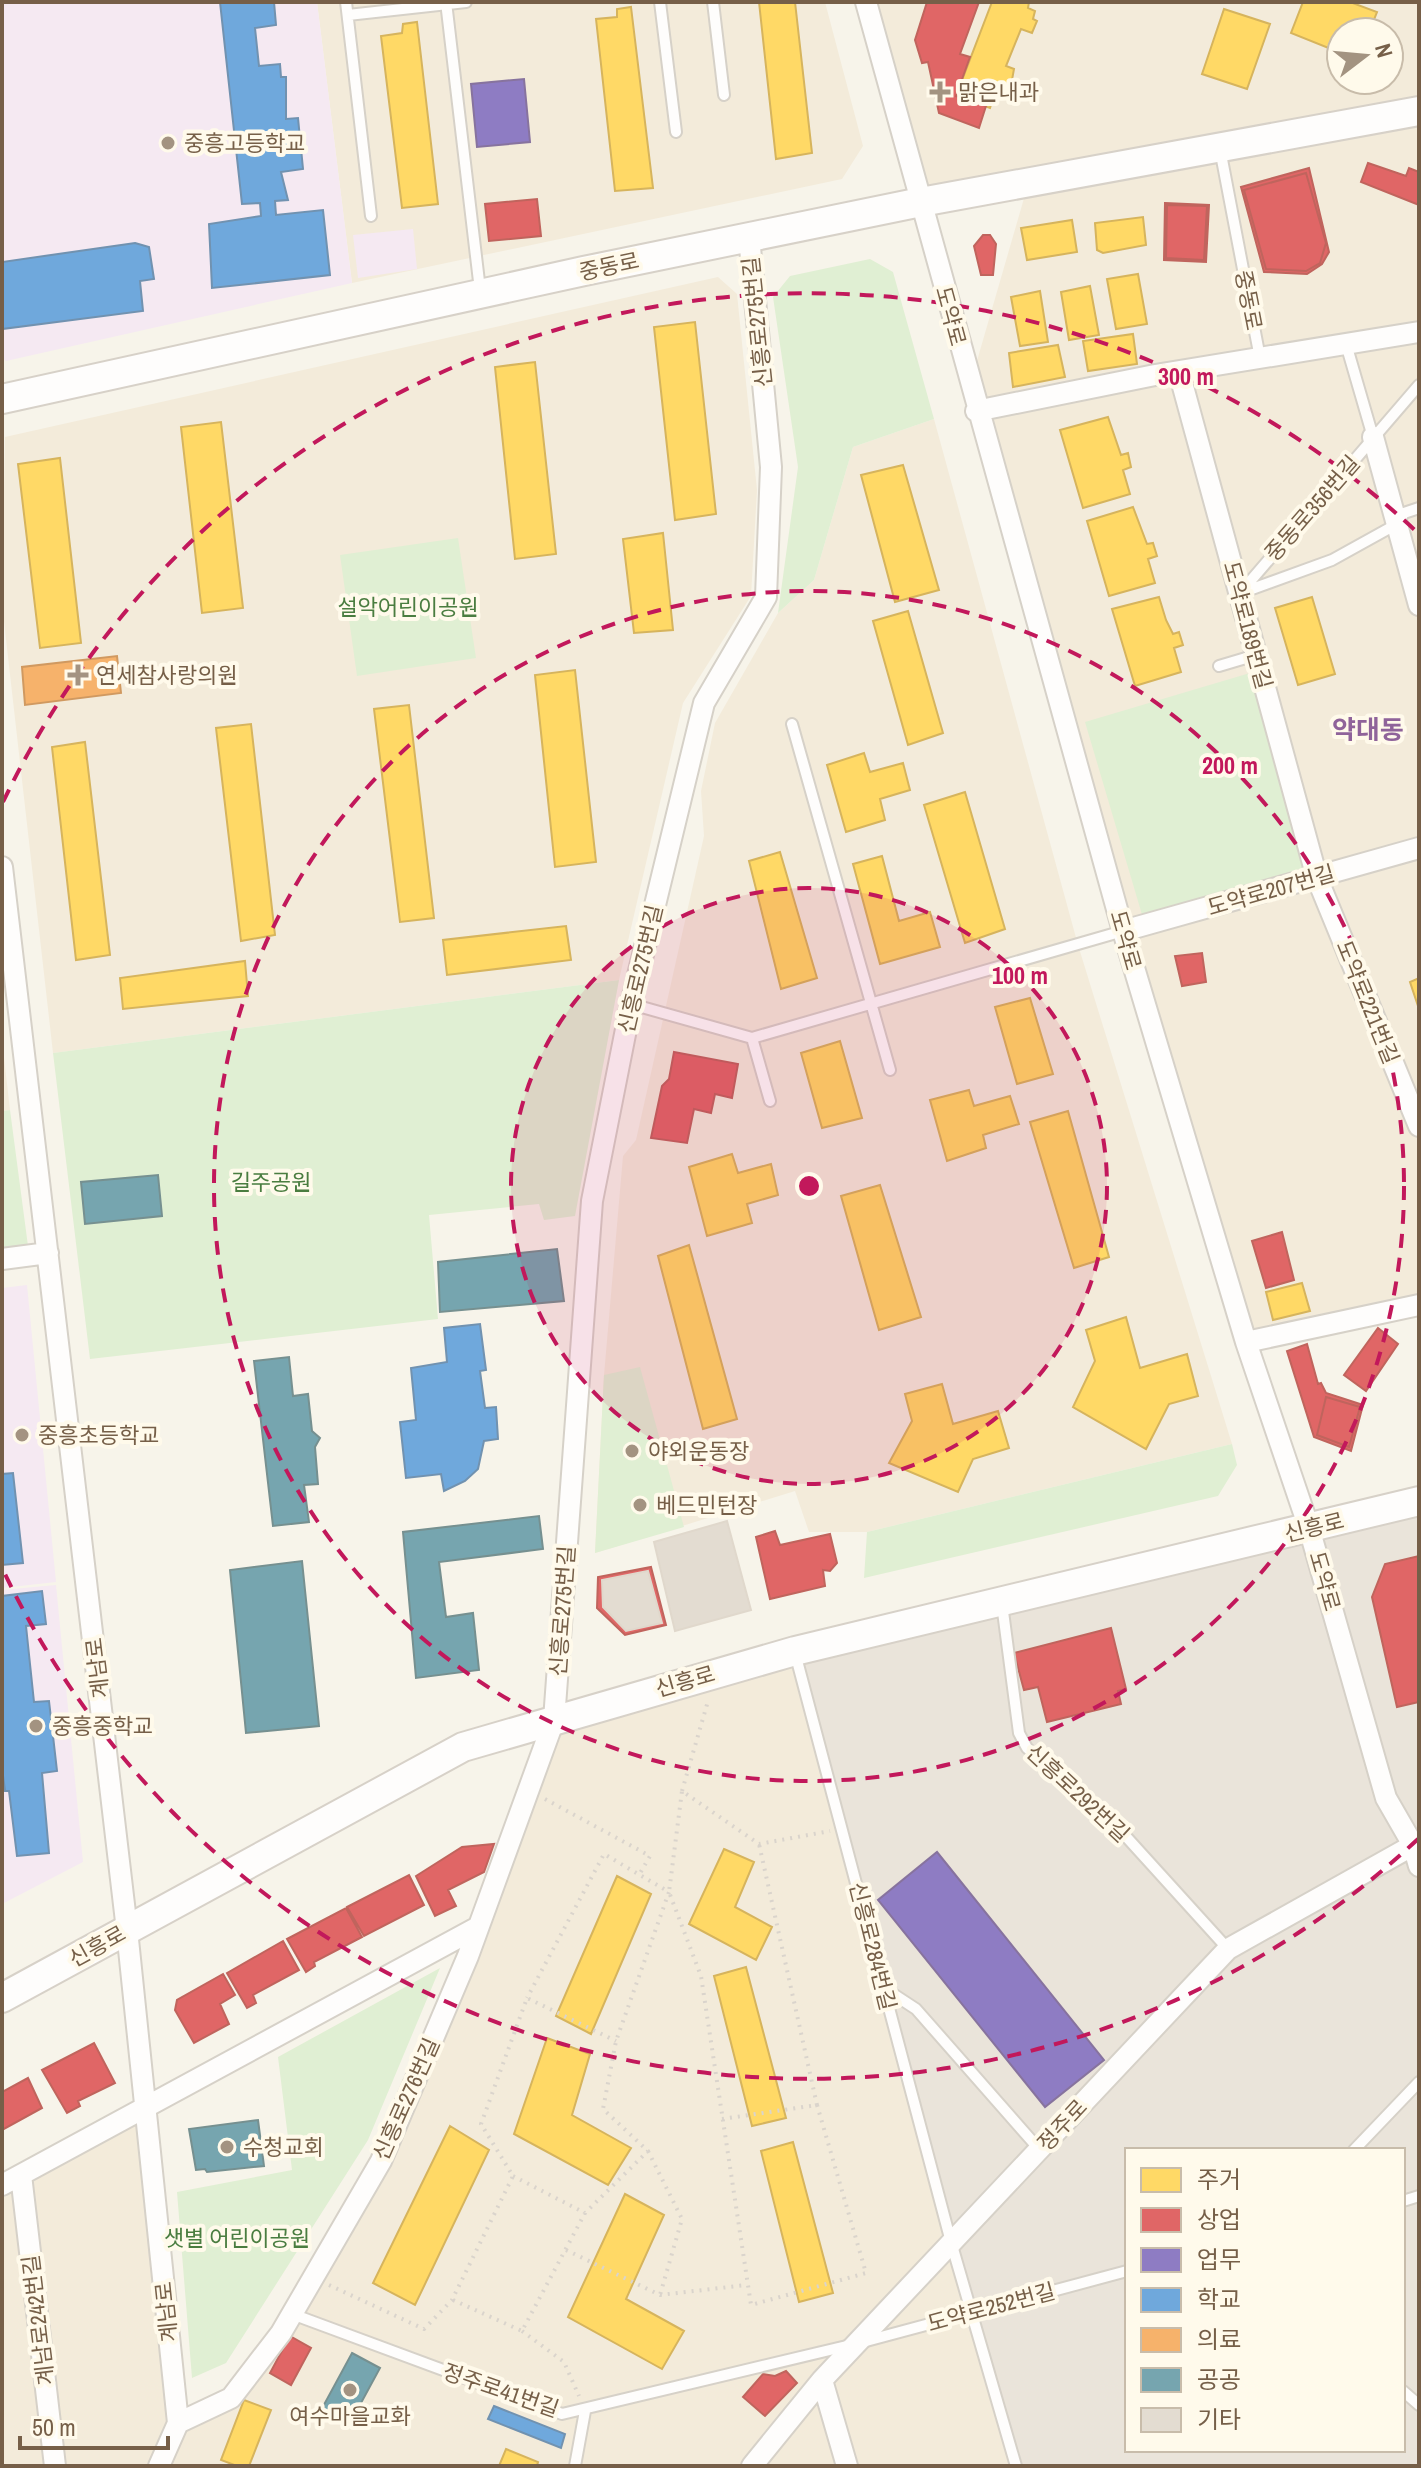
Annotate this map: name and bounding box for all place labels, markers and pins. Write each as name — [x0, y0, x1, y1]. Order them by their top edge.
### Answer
place label: 맑은내과 — [958, 77, 1039, 107]
marker: 맑은내과 — [929, 81, 951, 103]
place label: 중흥고등학교 — [184, 128, 305, 158]
marker: 중흥고등학교 — [159, 134, 177, 152]
place label: 연세참사랑의원 — [96, 660, 238, 690]
marker: 연세참사랑의원 — [67, 664, 89, 686]
centre of rings — [795, 1172, 823, 1200]
place label: 중흥초등학교 — [38, 1420, 159, 1450]
marker: 중흥초등학교 — [13, 1426, 31, 1444]
place label: 야외운동장 — [648, 1436, 749, 1466]
marker: 야외운동장 — [623, 1442, 641, 1460]
place label: 베드민턴장 — [656, 1490, 757, 1520]
marker: 베드민턴장 — [631, 1496, 649, 1514]
place label: 중흥중학교 — [52, 1711, 153, 1741]
marker: 중흥중학교 — [27, 1717, 45, 1735]
place label: 수청교회 — [243, 2132, 324, 2162]
marker: 수청교회 — [218, 2138, 236, 2156]
marker: 여수마을교화 — [341, 2381, 359, 2399]
place label: 여수마을교화 — [289, 2401, 411, 2431]

